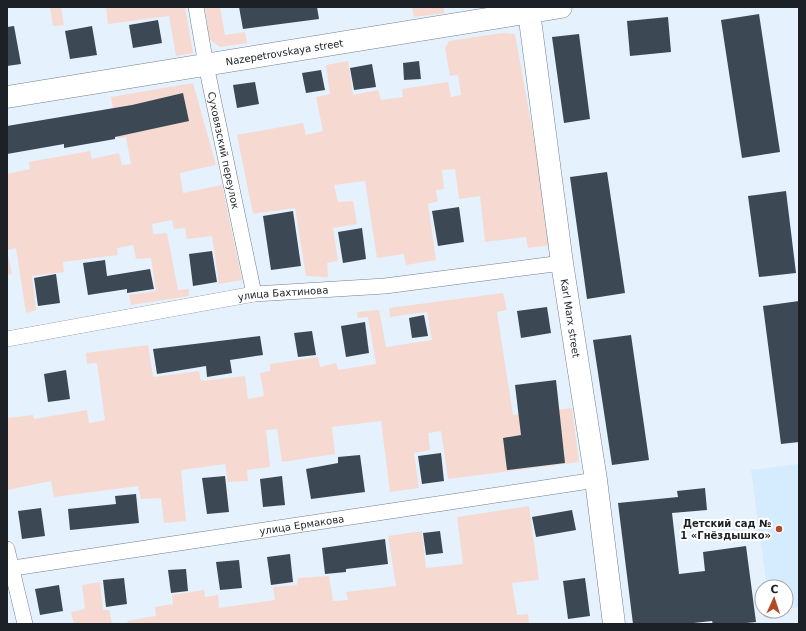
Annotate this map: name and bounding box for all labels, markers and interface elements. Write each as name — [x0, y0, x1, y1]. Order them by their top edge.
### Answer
street label: Nazepetrovskaya street — [225, 37, 344, 67]
street label: Суховязский переулок — [206, 91, 242, 210]
street label: Karl Marx street — [559, 278, 582, 358]
street label: улица Бахтинова — [237, 284, 329, 302]
street label: улица Ермакова — [259, 513, 345, 536]
place label: Детский сад № 1 «Гнёздышко» — [680, 518, 771, 541]
marker: Детский сад № 1 «Гнёздышко» — [774, 524, 784, 534]
north arrow — [754, 579, 794, 619]
text: С — [770, 583, 779, 596]

